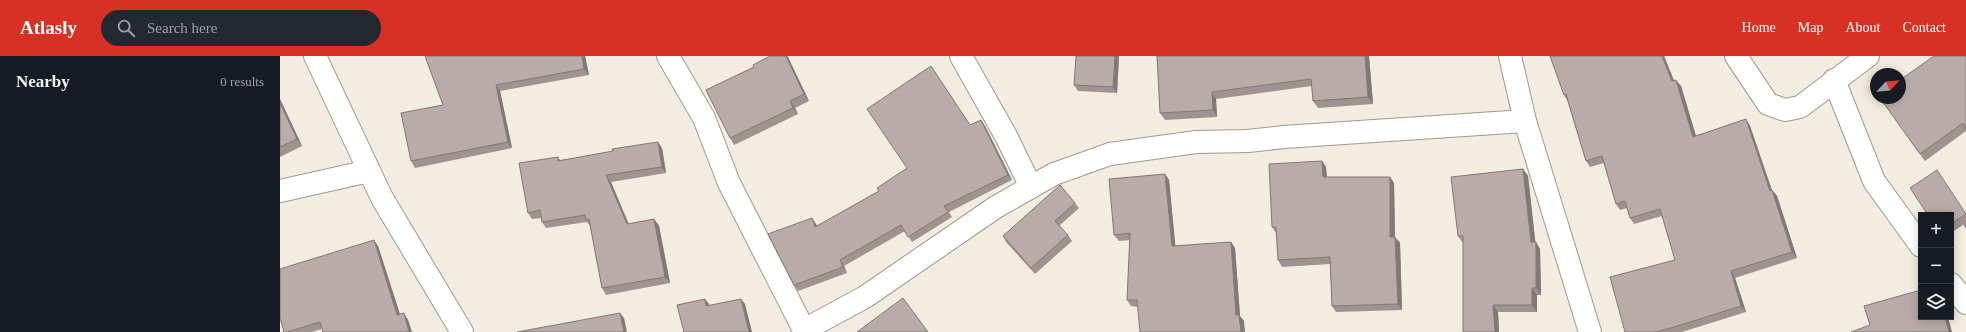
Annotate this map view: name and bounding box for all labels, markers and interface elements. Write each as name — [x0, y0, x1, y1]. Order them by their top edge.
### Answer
search box — [101, 10, 381, 46]
text: Atlasly — [20, 17, 77, 38]
icon: search — [115, 17, 137, 39]
text: Search here — [147, 20, 217, 36]
text: Home — [1742, 20, 1776, 35]
text: Map — [1798, 20, 1823, 35]
text: About — [1845, 20, 1880, 35]
text: Contact — [1902, 20, 1946, 35]
north arrow — [1870, 68, 1906, 104]
text: Nearby — [16, 72, 70, 91]
text: 0 results — [220, 74, 264, 89]
map controls — [1918, 212, 1954, 320]
button: + — [1918, 212, 1954, 248]
button: − — [1918, 248, 1954, 284]
button: layers — [1918, 284, 1954, 320]

